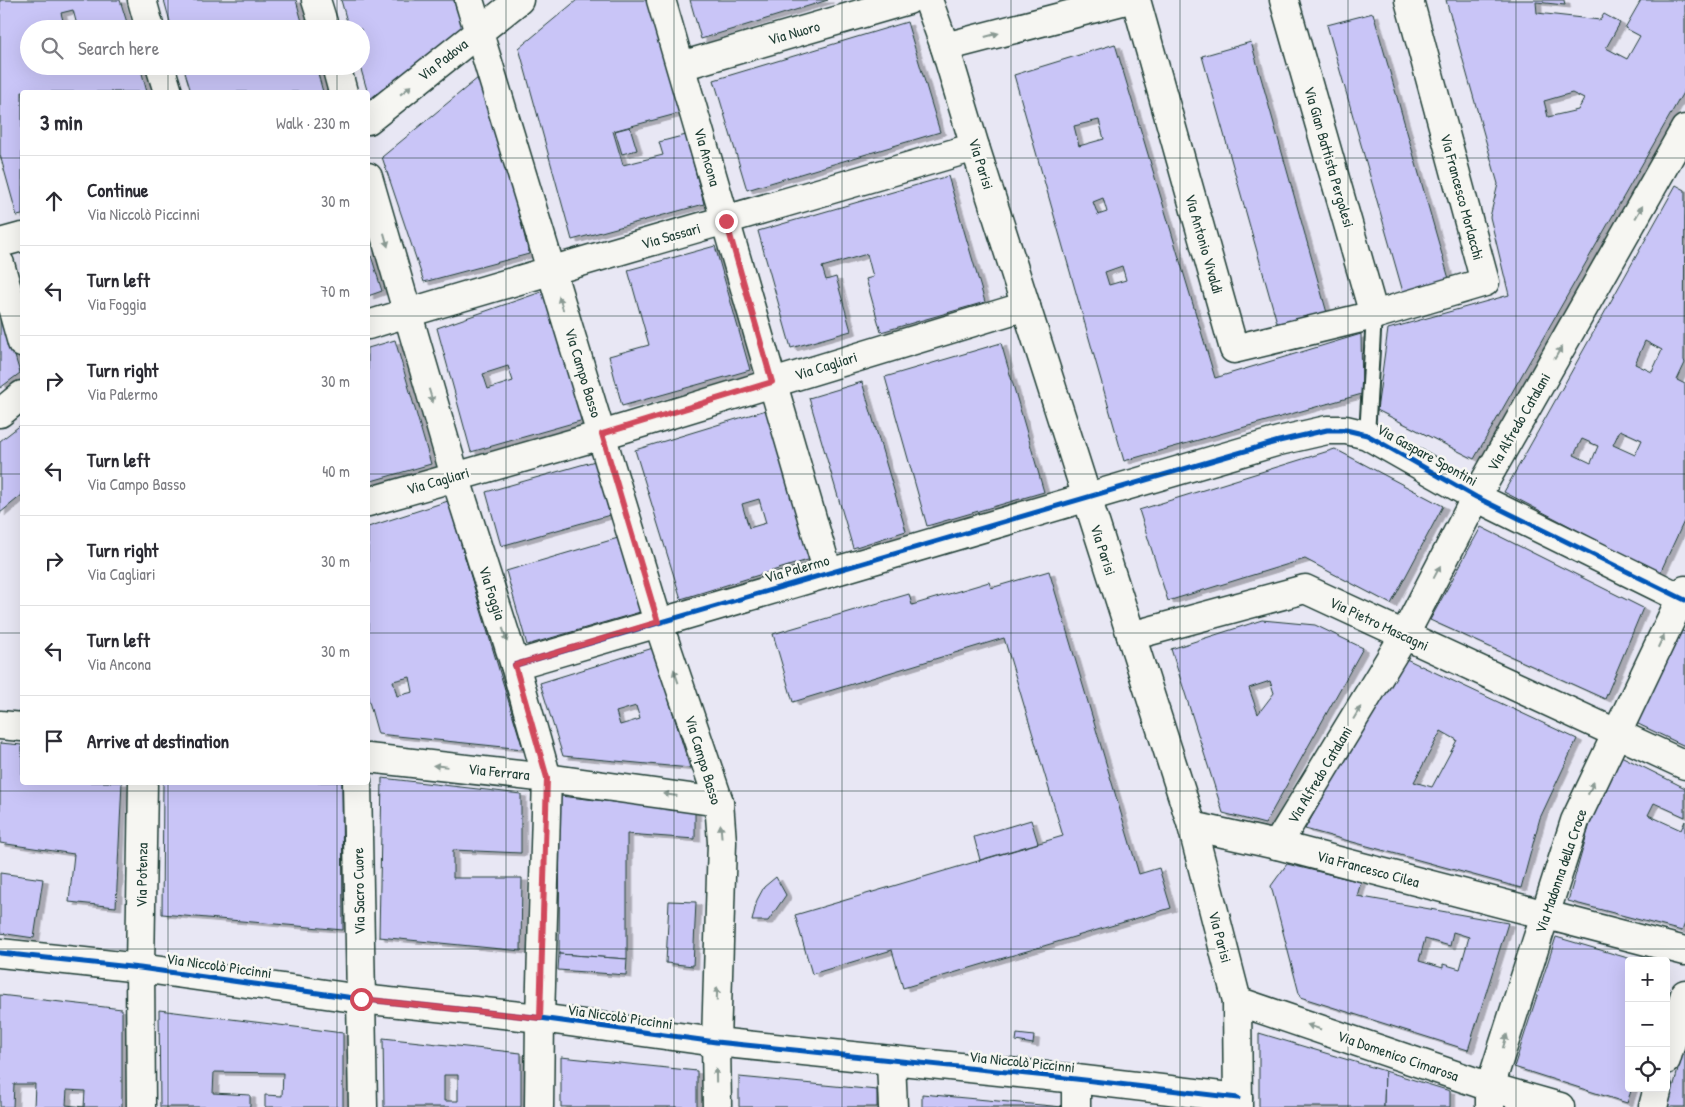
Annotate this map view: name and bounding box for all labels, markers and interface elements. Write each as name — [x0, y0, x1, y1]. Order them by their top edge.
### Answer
street label: Via Nuoro — [766, 15, 822, 50]
search box — [20, 20, 370, 75]
one-way arrow — [985, 31, 1000, 39]
street label: Via Padova — [413, 33, 472, 86]
icon: search — [38, 34, 66, 62]
text: Search here — [78, 35, 159, 61]
street label: Via Gian Battista Pergolesi — [1299, 84, 1360, 230]
one-way arrow — [399, 85, 413, 95]
text: 3 min — [40, 108, 83, 137]
text: Walk · 230 m — [276, 112, 350, 134]
street label: Via Ancona — [689, 125, 726, 189]
street label: Via Francesco Morlacchi — [1436, 131, 1489, 262]
street label: Via Parisi — [964, 136, 999, 192]
text: Continue — [87, 177, 148, 203]
icon: ahead — [40, 187, 68, 215]
text: 30 m — [321, 190, 350, 212]
street label: Via Antonio Vivaldi — [1180, 191, 1229, 296]
text: Via Niccolò Piccinni — [87, 203, 200, 225]
one-way arrow — [1634, 205, 1643, 218]
route end — [715, 210, 738, 233]
street label: Via Sassari — [639, 217, 703, 254]
one-way arrow — [382, 233, 390, 248]
text: Turn left — [87, 267, 150, 293]
icon: left — [40, 277, 68, 305]
text: 70 m — [320, 280, 350, 302]
text: Via Foggia — [87, 293, 146, 315]
one-way arrow — [557, 296, 565, 311]
street label: Via Campo Basso — [560, 326, 607, 420]
street label: Via Cagliari — [792, 346, 860, 385]
one-way arrow — [1554, 346, 1563, 360]
text: Turn right — [87, 357, 158, 383]
icon: right — [40, 367, 68, 395]
street label: Via Alfredo Catalani — [1482, 369, 1555, 475]
text: 30 m — [321, 370, 350, 392]
text: Via Palermo — [87, 383, 158, 405]
one-way arrow — [427, 389, 435, 404]
street label: Via Gaspare Spontini — [1373, 418, 1481, 491]
text: Turn left — [87, 447, 150, 473]
icon: left — [40, 457, 68, 485]
text: 40 m — [322, 460, 350, 482]
street label: Via Cagliari — [404, 462, 472, 499]
text: Via Campo Basso — [87, 473, 186, 495]
street label: Via Parisi — [1085, 522, 1122, 578]
text: Turn right — [87, 537, 158, 563]
icon: right — [40, 547, 68, 575]
street label: Via Palermo — [762, 549, 832, 588]
text: 30 m — [321, 550, 350, 572]
text: Via Cagliari — [87, 563, 156, 585]
street label: Via Foggia — [474, 563, 511, 623]
one-way arrow — [1433, 565, 1441, 579]
street label: Via Pietro Mascagni — [1326, 591, 1432, 656]
text: Turn left — [87, 627, 150, 653]
one-way arrow — [502, 628, 510, 643]
one-way arrow — [1657, 634, 1665, 648]
icon: left — [40, 637, 68, 665]
text: 30 m — [321, 640, 350, 662]
text: Via Ancona — [87, 653, 151, 675]
one-way arrow — [672, 668, 680, 683]
one-way arrow — [1352, 707, 1362, 720]
street label: Via Campo Basso — [680, 713, 727, 807]
street label: Via Alfredo Catalani — [1282, 722, 1357, 827]
icon: arrive — [40, 727, 68, 755]
text: Arrive at destination — [87, 728, 229, 754]
street label: Via Ferrara — [467, 758, 531, 785]
one-way arrow — [431, 762, 447, 770]
one-way arrow — [1587, 780, 1595, 795]
one-way arrow — [662, 791, 678, 799]
street label: Via Madonna della Croce — [1529, 806, 1592, 936]
one-way arrow — [717, 823, 725, 839]
street label: Via Potenza — [130, 842, 153, 907]
street label: Via Francesco Cilea — [1314, 845, 1422, 892]
street label: Via Sacro Cuore — [347, 847, 370, 935]
street label: Via Parisi — [1204, 909, 1237, 965]
street label: Via Niccolò Piccinni — [165, 948, 273, 983]
map controls — [1625, 957, 1670, 1092]
button: + — [1625, 957, 1670, 1002]
one-way arrow — [714, 986, 722, 1002]
route start — [350, 988, 373, 1011]
street label: Via Niccolò Piccinni — [566, 999, 674, 1034]
button: − — [1625, 1002, 1670, 1047]
one-way arrow — [1306, 1023, 1321, 1031]
street label: Via Domenico Cimarosa — [1335, 1025, 1462, 1086]
one-way arrow — [1502, 1033, 1509, 1048]
street label: Via Niccolò Piccinni — [968, 1046, 1076, 1077]
button: locate — [1625, 1047, 1670, 1092]
one-way arrow — [712, 1066, 720, 1082]

